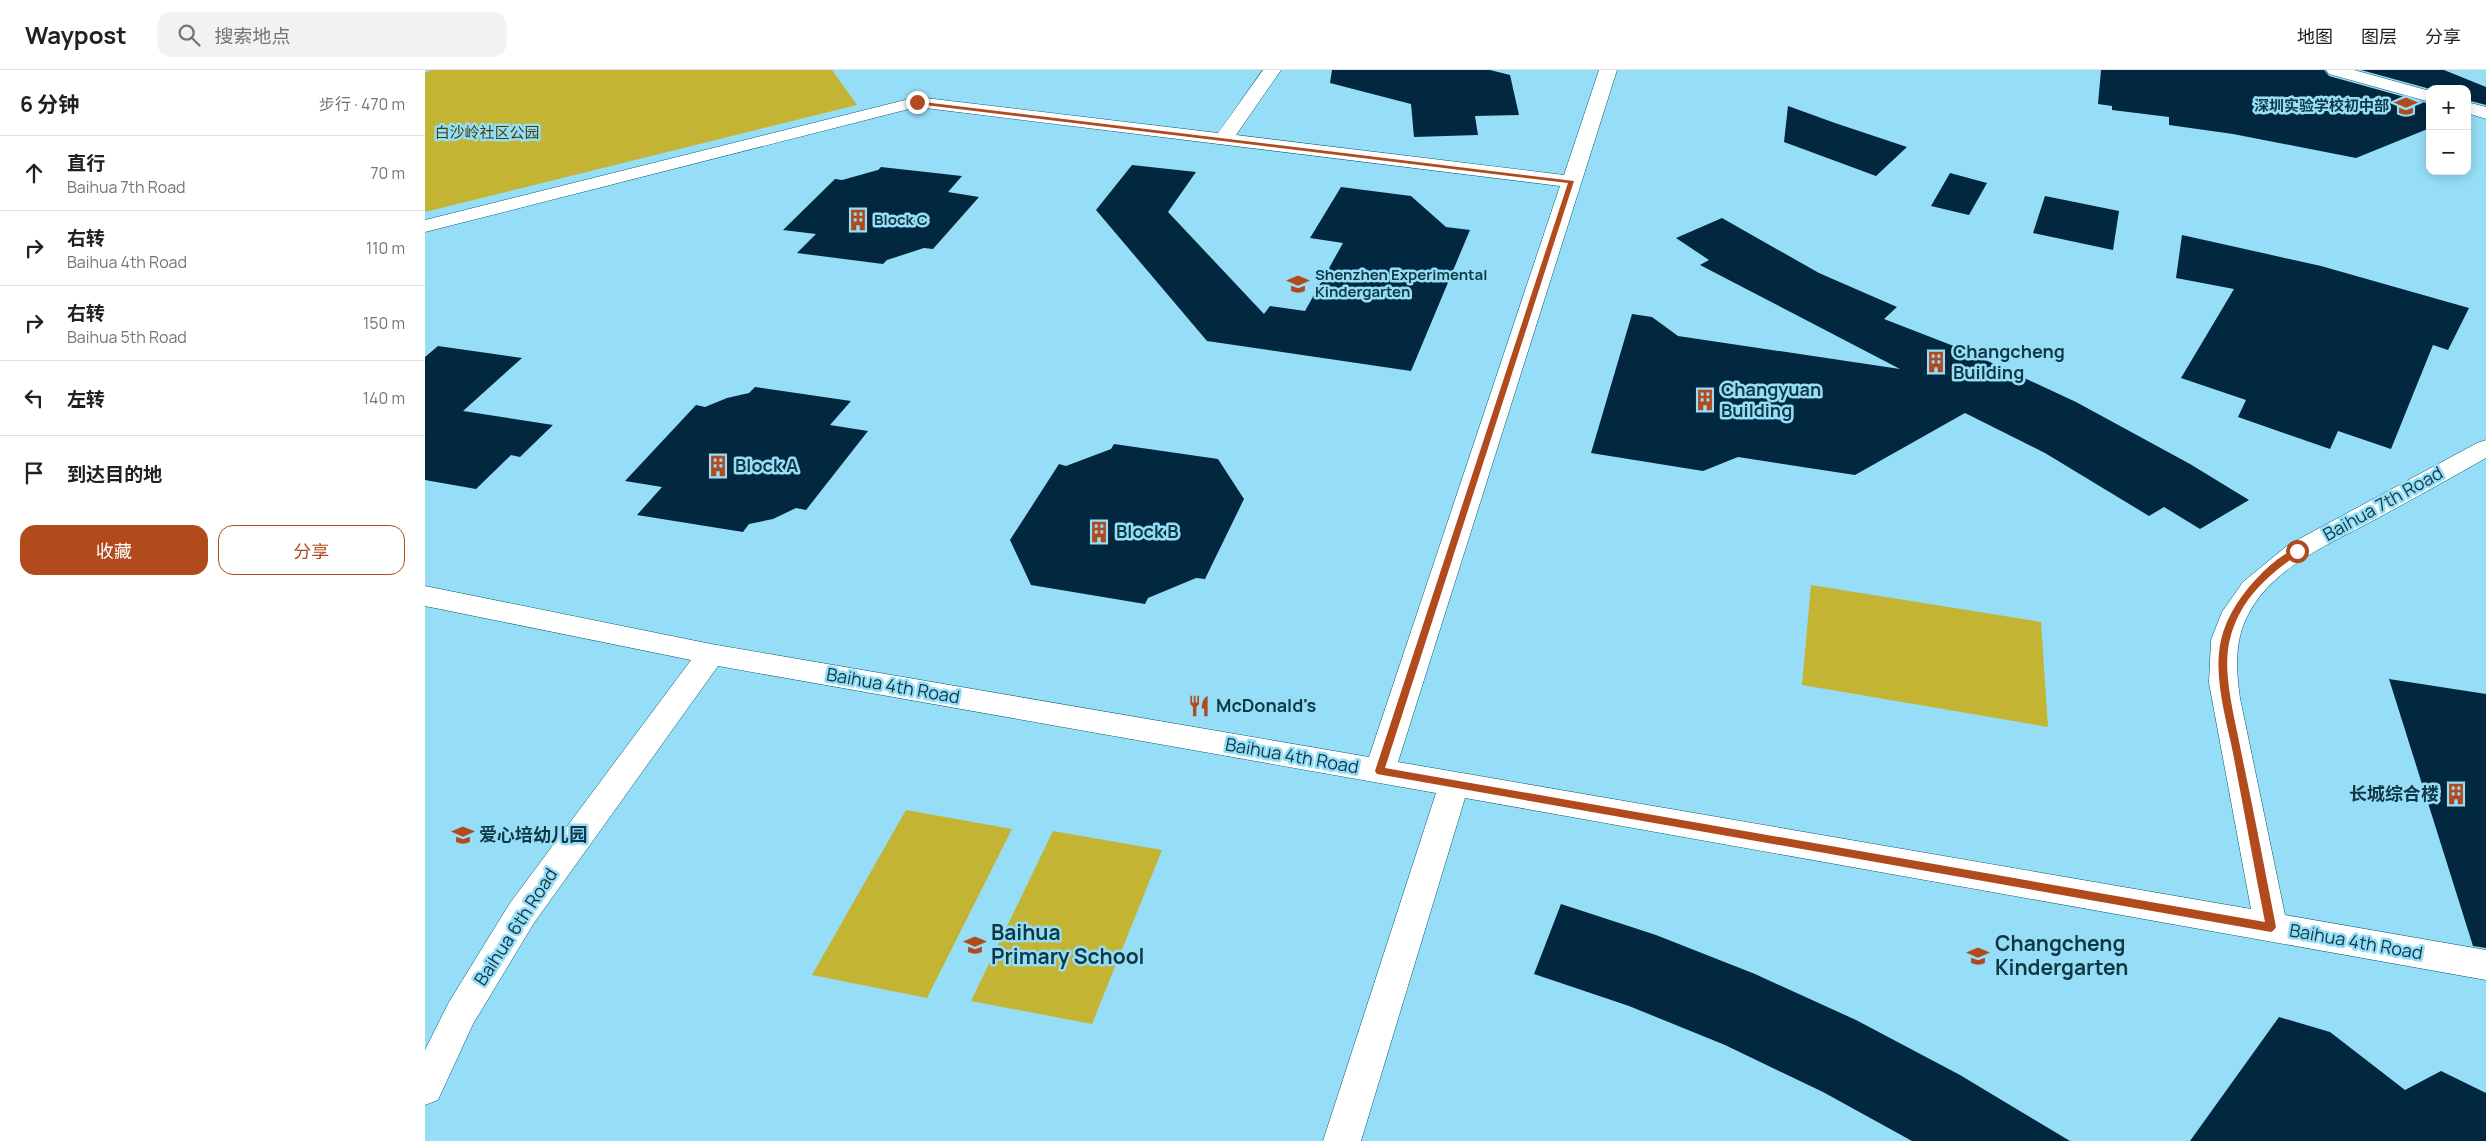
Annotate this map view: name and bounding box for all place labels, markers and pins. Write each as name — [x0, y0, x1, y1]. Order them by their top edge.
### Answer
school or university icon: 深圳实验学校初中部 — [2393, 93, 2419, 119]
place label: 深圳实验学校初中部 — [2254, 95, 2389, 116]
building icon: Block C — [845, 207, 871, 233]
place label: Block C — [874, 209, 928, 230]
place label: Shenzhen Experimental Kindergarten — [1315, 264, 1487, 302]
school or university icon: Shenzhen Experimental Kindergarten — [1285, 271, 1311, 297]
place label: Changcheng Building — [1953, 339, 2065, 384]
building icon: Changcheng Building — [1923, 349, 1949, 375]
place label: Changyuan Building — [1721, 377, 1821, 422]
building icon: Changyuan Building — [1692, 387, 1718, 413]
building icon: Block A — [705, 453, 731, 479]
place label: Block A — [735, 453, 798, 477]
building icon: Block B — [1086, 519, 1112, 545]
place label: Block B — [1116, 519, 1179, 543]
restaurant icon: McDonald's — [1186, 693, 1212, 719]
place label: McDonald's — [1216, 693, 1317, 717]
place label: 长城综合楼 — [2349, 781, 2439, 805]
building icon: 长城综合楼 — [2443, 781, 2469, 807]
school or university icon: 爱心培幼儿园 — [450, 822, 476, 848]
place label: 爱心培幼儿园 — [479, 822, 587, 846]
place label: Baihua Primary School — [991, 918, 1145, 970]
place label: Changcheng Kindergarten — [1995, 929, 2128, 981]
school or university icon: Baihua Primary School — [962, 932, 988, 958]
school or university icon: Changcheng Kindergarten — [1965, 943, 1991, 969]

